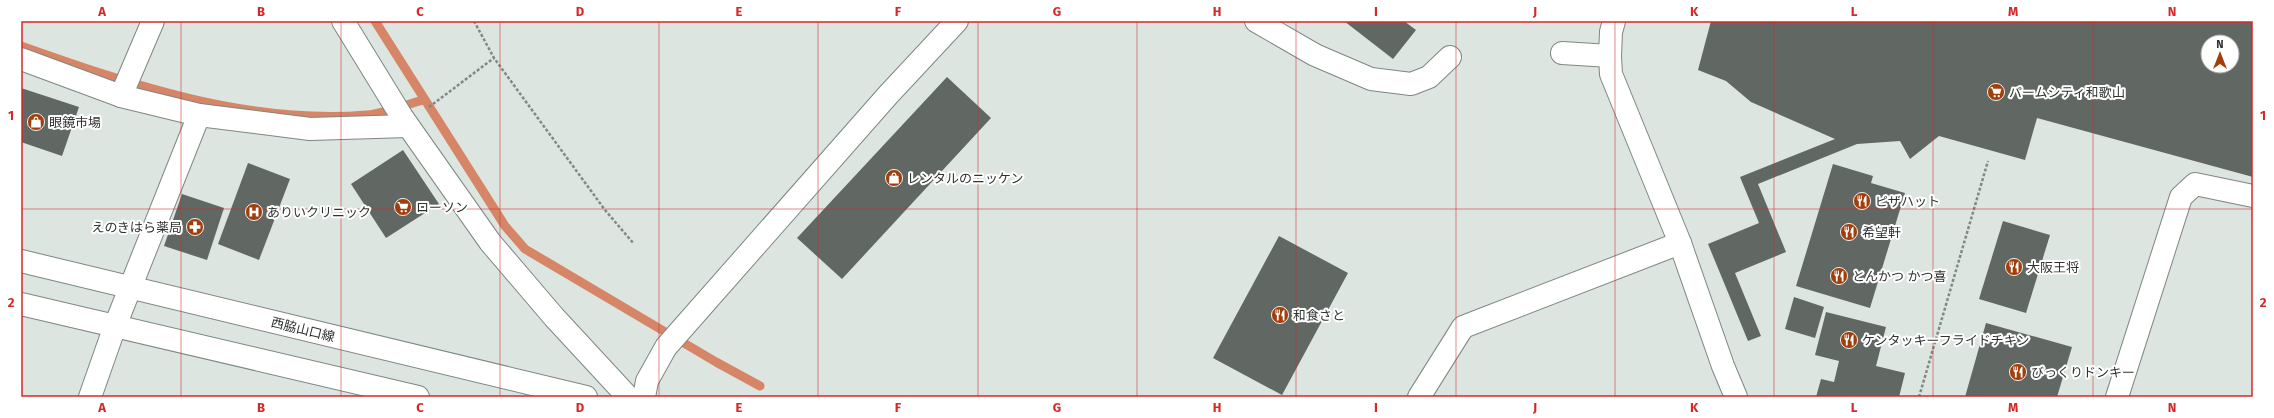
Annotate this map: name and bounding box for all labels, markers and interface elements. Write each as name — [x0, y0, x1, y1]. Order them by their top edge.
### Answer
text: A — [97, 4, 106, 19]
text: B — [257, 4, 265, 19]
text: C — [416, 4, 424, 19]
text: D — [576, 4, 585, 19]
text: E — [736, 4, 743, 19]
text: F — [895, 4, 902, 19]
text: G — [1053, 4, 1061, 19]
text: H — [1213, 4, 1221, 19]
text: I — [1374, 4, 1378, 19]
text: J — [1532, 4, 1537, 19]
text: K — [1690, 4, 1699, 19]
text: L — [1851, 4, 1858, 19]
text: M — [2008, 4, 2018, 19]
text: N — [2168, 4, 2176, 19]
north arrow — [2200, 34, 2240, 74]
text: N — [2216, 38, 2224, 51]
supermarket icon: パームシティ和歌山 — [1986, 82, 2006, 102]
place label: パームシティ和歌山 — [2009, 85, 2125, 100]
text: 1 — [8, 108, 14, 123]
text: 1 — [2260, 108, 2266, 123]
shop icon: 眼鏡市場 — [26, 112, 46, 132]
place label: 眼鏡市場 — [49, 115, 101, 130]
shop icon: レンタルのニッケン — [884, 168, 904, 188]
place label: レンタルのニッケン — [907, 171, 1024, 186]
restaurant icon: ピザハット — [1852, 191, 1872, 211]
place label: ピザハット — [1875, 194, 1940, 209]
supermarket icon: ローソン — [393, 197, 413, 217]
place label: ローソン — [416, 200, 468, 215]
hospital icon: ありいクリニック — [244, 202, 264, 222]
place label: ありいクリニック — [267, 205, 371, 220]
pharmacy icon: えのきはら薬局 — [185, 217, 205, 237]
place label: えのきはら薬局 — [91, 220, 182, 235]
restaurant icon: 希望軒 — [1839, 222, 1859, 242]
place label: 希望軒 — [1862, 225, 1901, 240]
restaurant icon: 大阪王将 — [2004, 257, 2024, 277]
place label: 大阪王将 — [2027, 260, 2079, 275]
restaurant icon: とんかつ かつ喜 — [1829, 266, 1849, 286]
place label: とんかつ かつ喜 — [1852, 269, 1946, 284]
text: 2 — [8, 295, 15, 310]
text: 2 — [2260, 295, 2267, 310]
restaurant icon: 和食さと — [1270, 305, 1290, 325]
place label: 和食さと — [1293, 308, 1345, 323]
street label: 西脇山口線 — [270, 314, 336, 345]
restaurant icon: ケンタッキーフライドチキン — [1839, 330, 1859, 350]
place label: ケンタッキーフライドチキン — [1862, 333, 2029, 348]
restaurant icon: びっくりドンキー — [2008, 362, 2028, 382]
place label: びっくりドンキー — [2031, 365, 2135, 380]
text: A — [97, 400, 106, 415]
text: B — [257, 400, 265, 415]
text: C — [416, 400, 424, 415]
text: D — [576, 400, 585, 415]
text: E — [736, 400, 743, 415]
text: F — [895, 400, 902, 415]
text: G — [1053, 400, 1061, 415]
text: H — [1213, 400, 1221, 415]
text: I — [1374, 400, 1378, 415]
text: J — [1532, 400, 1537, 415]
text: K — [1690, 400, 1699, 415]
text: L — [1851, 400, 1858, 415]
text: M — [2008, 400, 2018, 415]
text: N — [2168, 400, 2176, 415]

